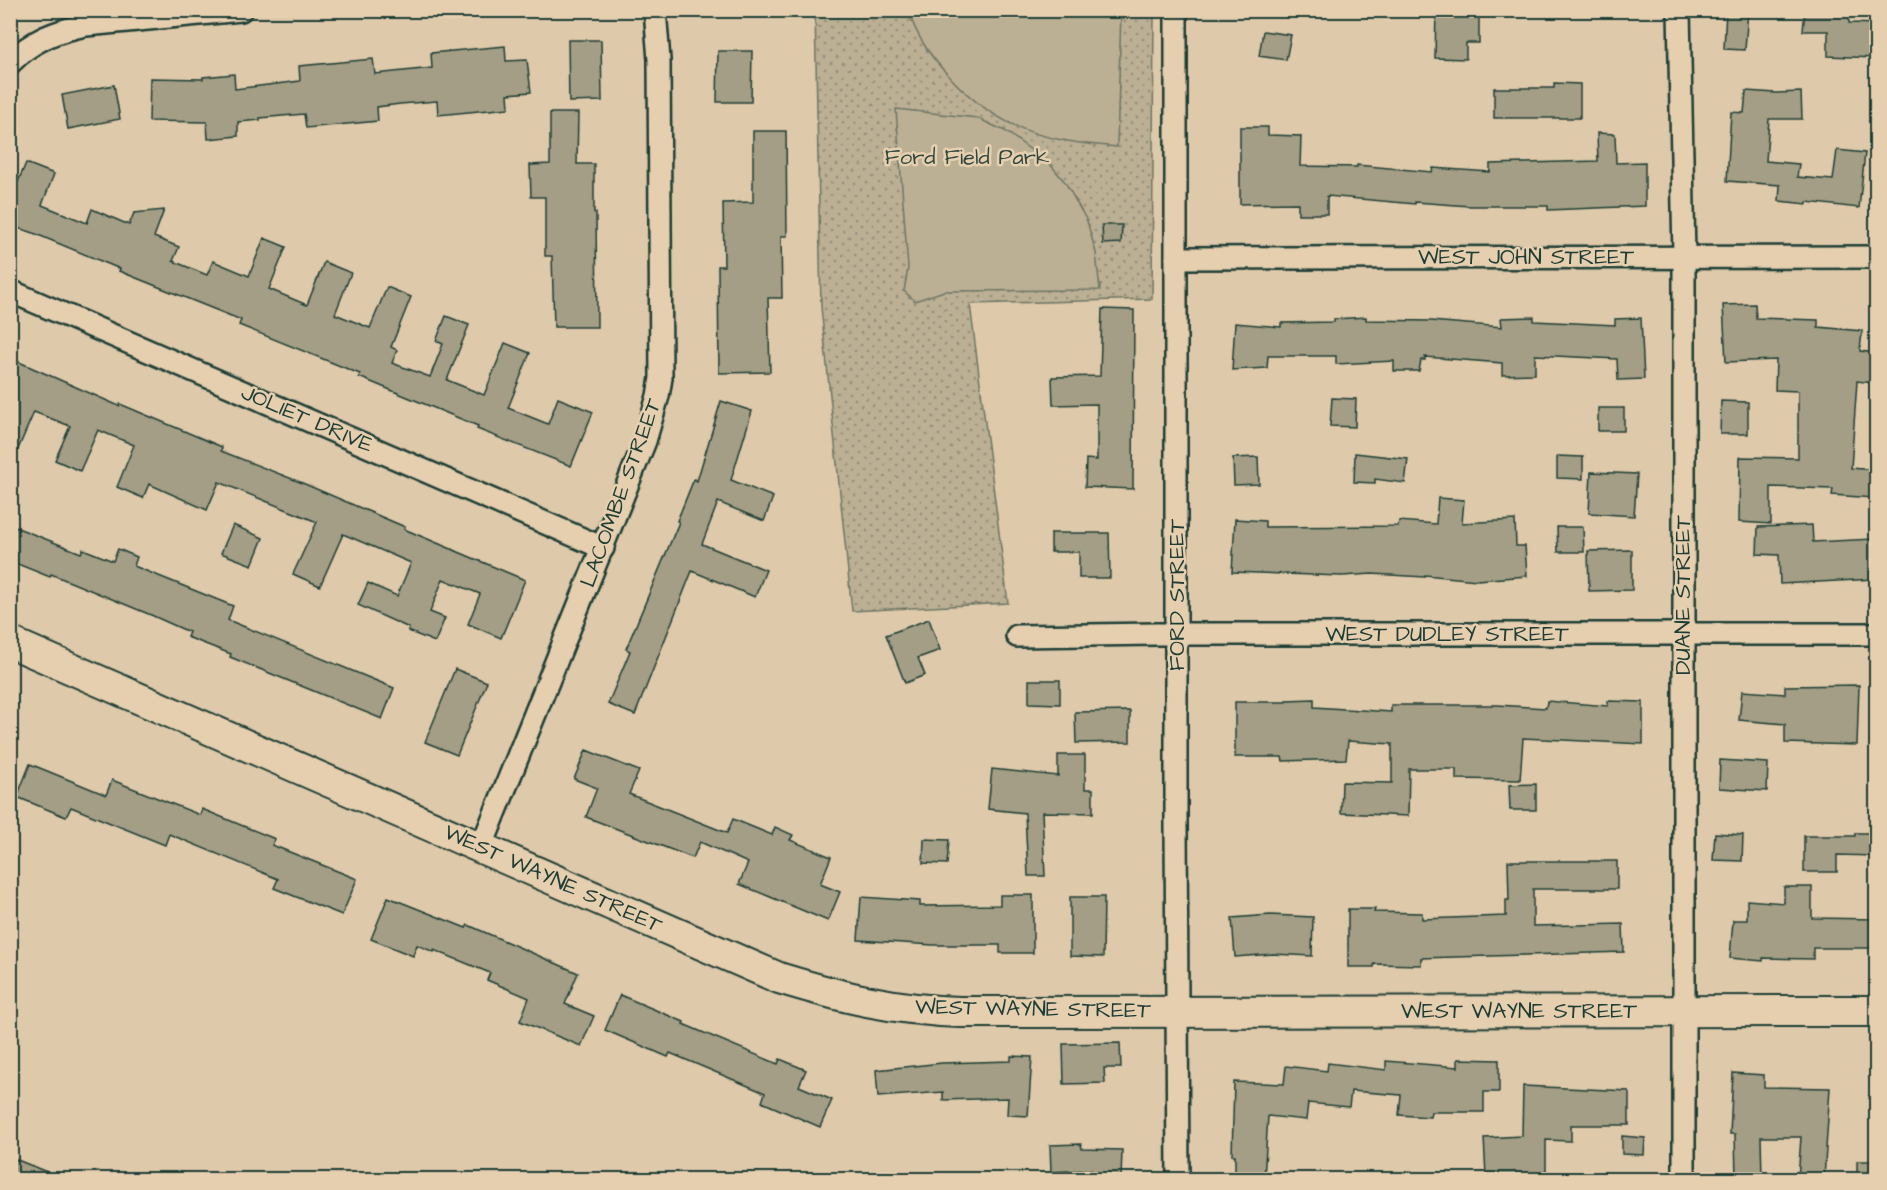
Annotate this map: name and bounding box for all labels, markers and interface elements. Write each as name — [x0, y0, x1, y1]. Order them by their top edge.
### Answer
park label: Ford Field Park — [885, 142, 1050, 173]
street label: WEST JOHN STREET — [1418, 242, 1634, 273]
street label: JOLIET DRIVE — [236, 377, 378, 461]
street label: LACOMBE STREET — [572, 394, 670, 592]
street label: DUANE STREET — [1668, 515, 1699, 675]
street label: FORD STREET — [1162, 519, 1193, 671]
street label: WEST DUDLEY STREET — [1325, 619, 1569, 650]
street label: WEST WAYNE STREET — [439, 817, 667, 941]
street label: WEST WAYNE STREET — [915, 991, 1151, 1027]
street label: WEST WAYNE STREET — [1401, 996, 1637, 1027]

